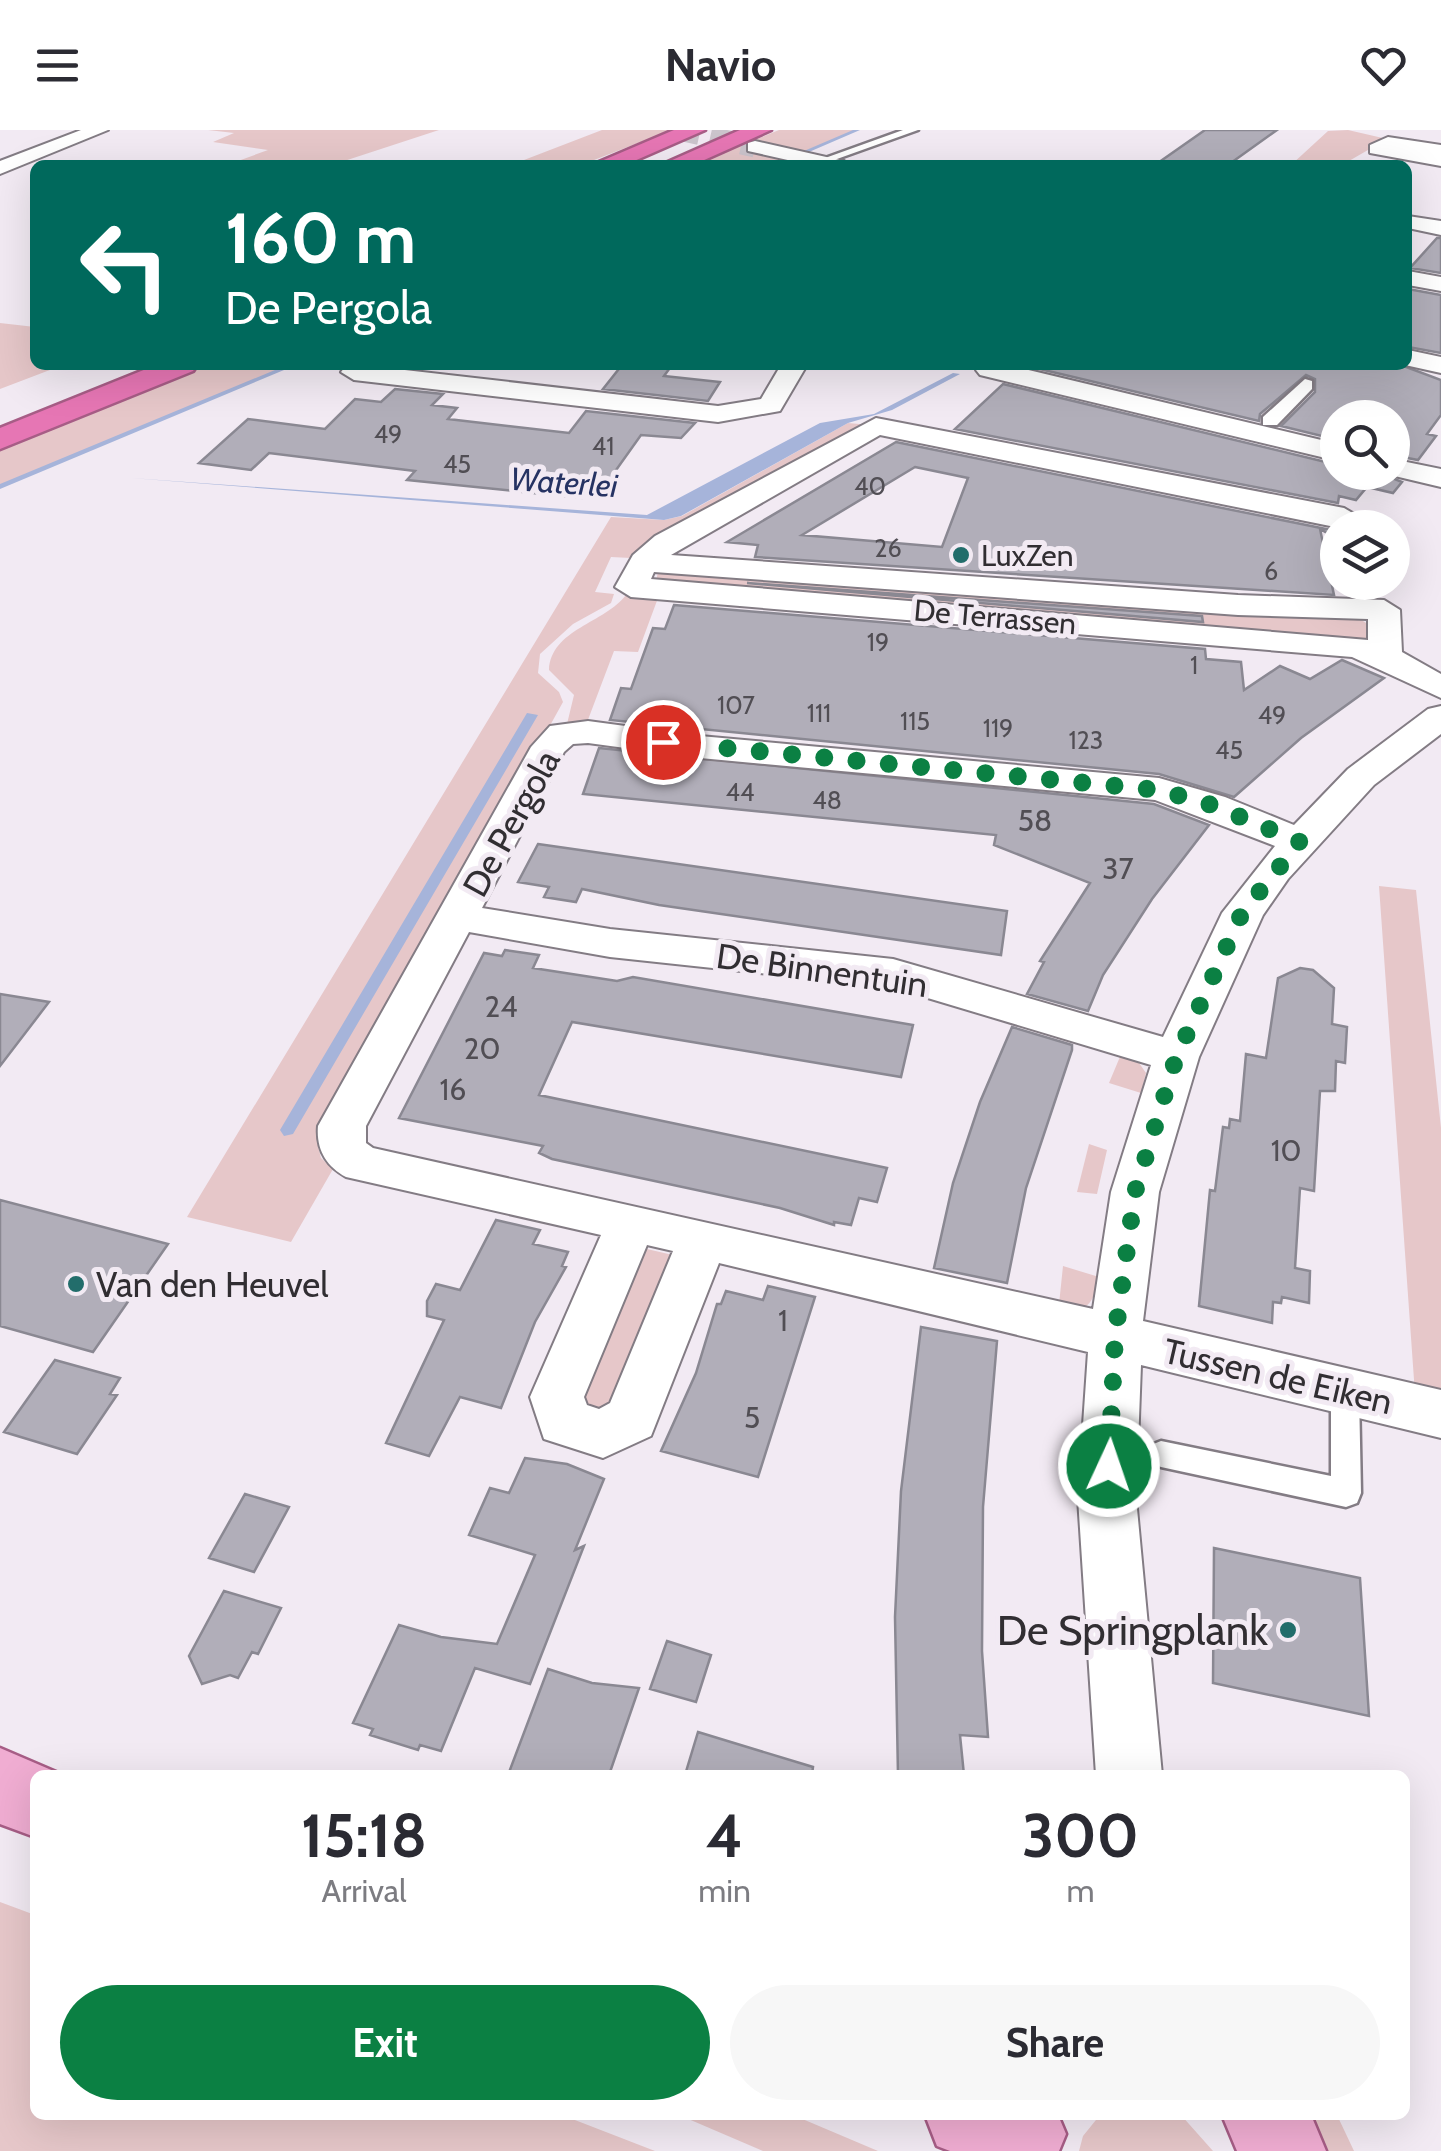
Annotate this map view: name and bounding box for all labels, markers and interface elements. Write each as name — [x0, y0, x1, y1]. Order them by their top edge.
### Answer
icon: menu — [30, 38, 85, 93]
text: Navio — [665, 38, 776, 92]
icon: heart — [1356, 38, 1411, 93]
text: 160 m — [225, 195, 416, 281]
icon: left — [60, 200, 190, 330]
text: De Pergola — [225, 281, 432, 335]
map controls — [1320, 400, 1410, 600]
button: search — [1320, 400, 1410, 490]
house number: 49 — [374, 419, 402, 449]
house number: 41 — [592, 431, 614, 461]
house number: 45 — [443, 449, 471, 479]
water label: Waterlei — [509, 459, 620, 505]
house number: 40 — [854, 471, 886, 501]
button: layers — [1320, 510, 1410, 600]
house number: 26 — [874, 533, 902, 563]
place label: LuxZen — [981, 537, 1074, 574]
marker: LuxZen — [950, 544, 972, 566]
house number: 6 — [1264, 556, 1278, 586]
street label: De Terrassen — [912, 591, 1078, 643]
house number: 19 — [867, 627, 889, 657]
house number: 1 — [1190, 650, 1198, 680]
house number: 107 — [717, 690, 755, 720]
house number: 111 — [807, 698, 831, 728]
pin — [621, 700, 706, 785]
house number: 49 — [1258, 700, 1286, 730]
house number: 115 — [900, 706, 930, 736]
house number: 119 — [983, 713, 1013, 743]
icon: arrive — [636, 715, 691, 770]
house number: 123 — [1069, 725, 1103, 755]
house number: 45 — [1215, 735, 1243, 765]
street label: De Pergola — [453, 742, 569, 904]
house number: 44 — [726, 777, 754, 807]
house number: 48 — [812, 785, 842, 815]
house number: 58 — [1018, 802, 1052, 839]
house number: 37 — [1102, 850, 1134, 887]
street label: De Binnentuin — [714, 934, 930, 1006]
house number: 24 — [484, 988, 518, 1025]
house number: 20 — [464, 1030, 500, 1067]
house number: 16 — [440, 1071, 466, 1108]
house number: 10 — [1271, 1132, 1301, 1169]
place label: Van den Heuvel — [96, 1263, 329, 1306]
marker: Van den Heuvel — [65, 1273, 87, 1295]
house number: 1 — [778, 1302, 788, 1339]
street label: Tussen de Eiken — [1159, 1329, 1397, 1423]
house number: 5 — [744, 1399, 760, 1436]
position arrow — [1057, 1414, 1161, 1518]
place label: De Springplank — [997, 1604, 1268, 1656]
marker: De Springplank — [1277, 1619, 1299, 1641]
text: 15:18 — [301, 1799, 427, 1872]
text: 4 — [706, 1799, 743, 1872]
text: 300 — [1022, 1799, 1139, 1872]
text: Arrival — [321, 1871, 407, 1910]
text: min — [698, 1871, 751, 1910]
text: m — [1066, 1871, 1094, 1910]
button: Exit — [60, 1985, 710, 2100]
button: Share — [730, 1985, 1380, 2100]

